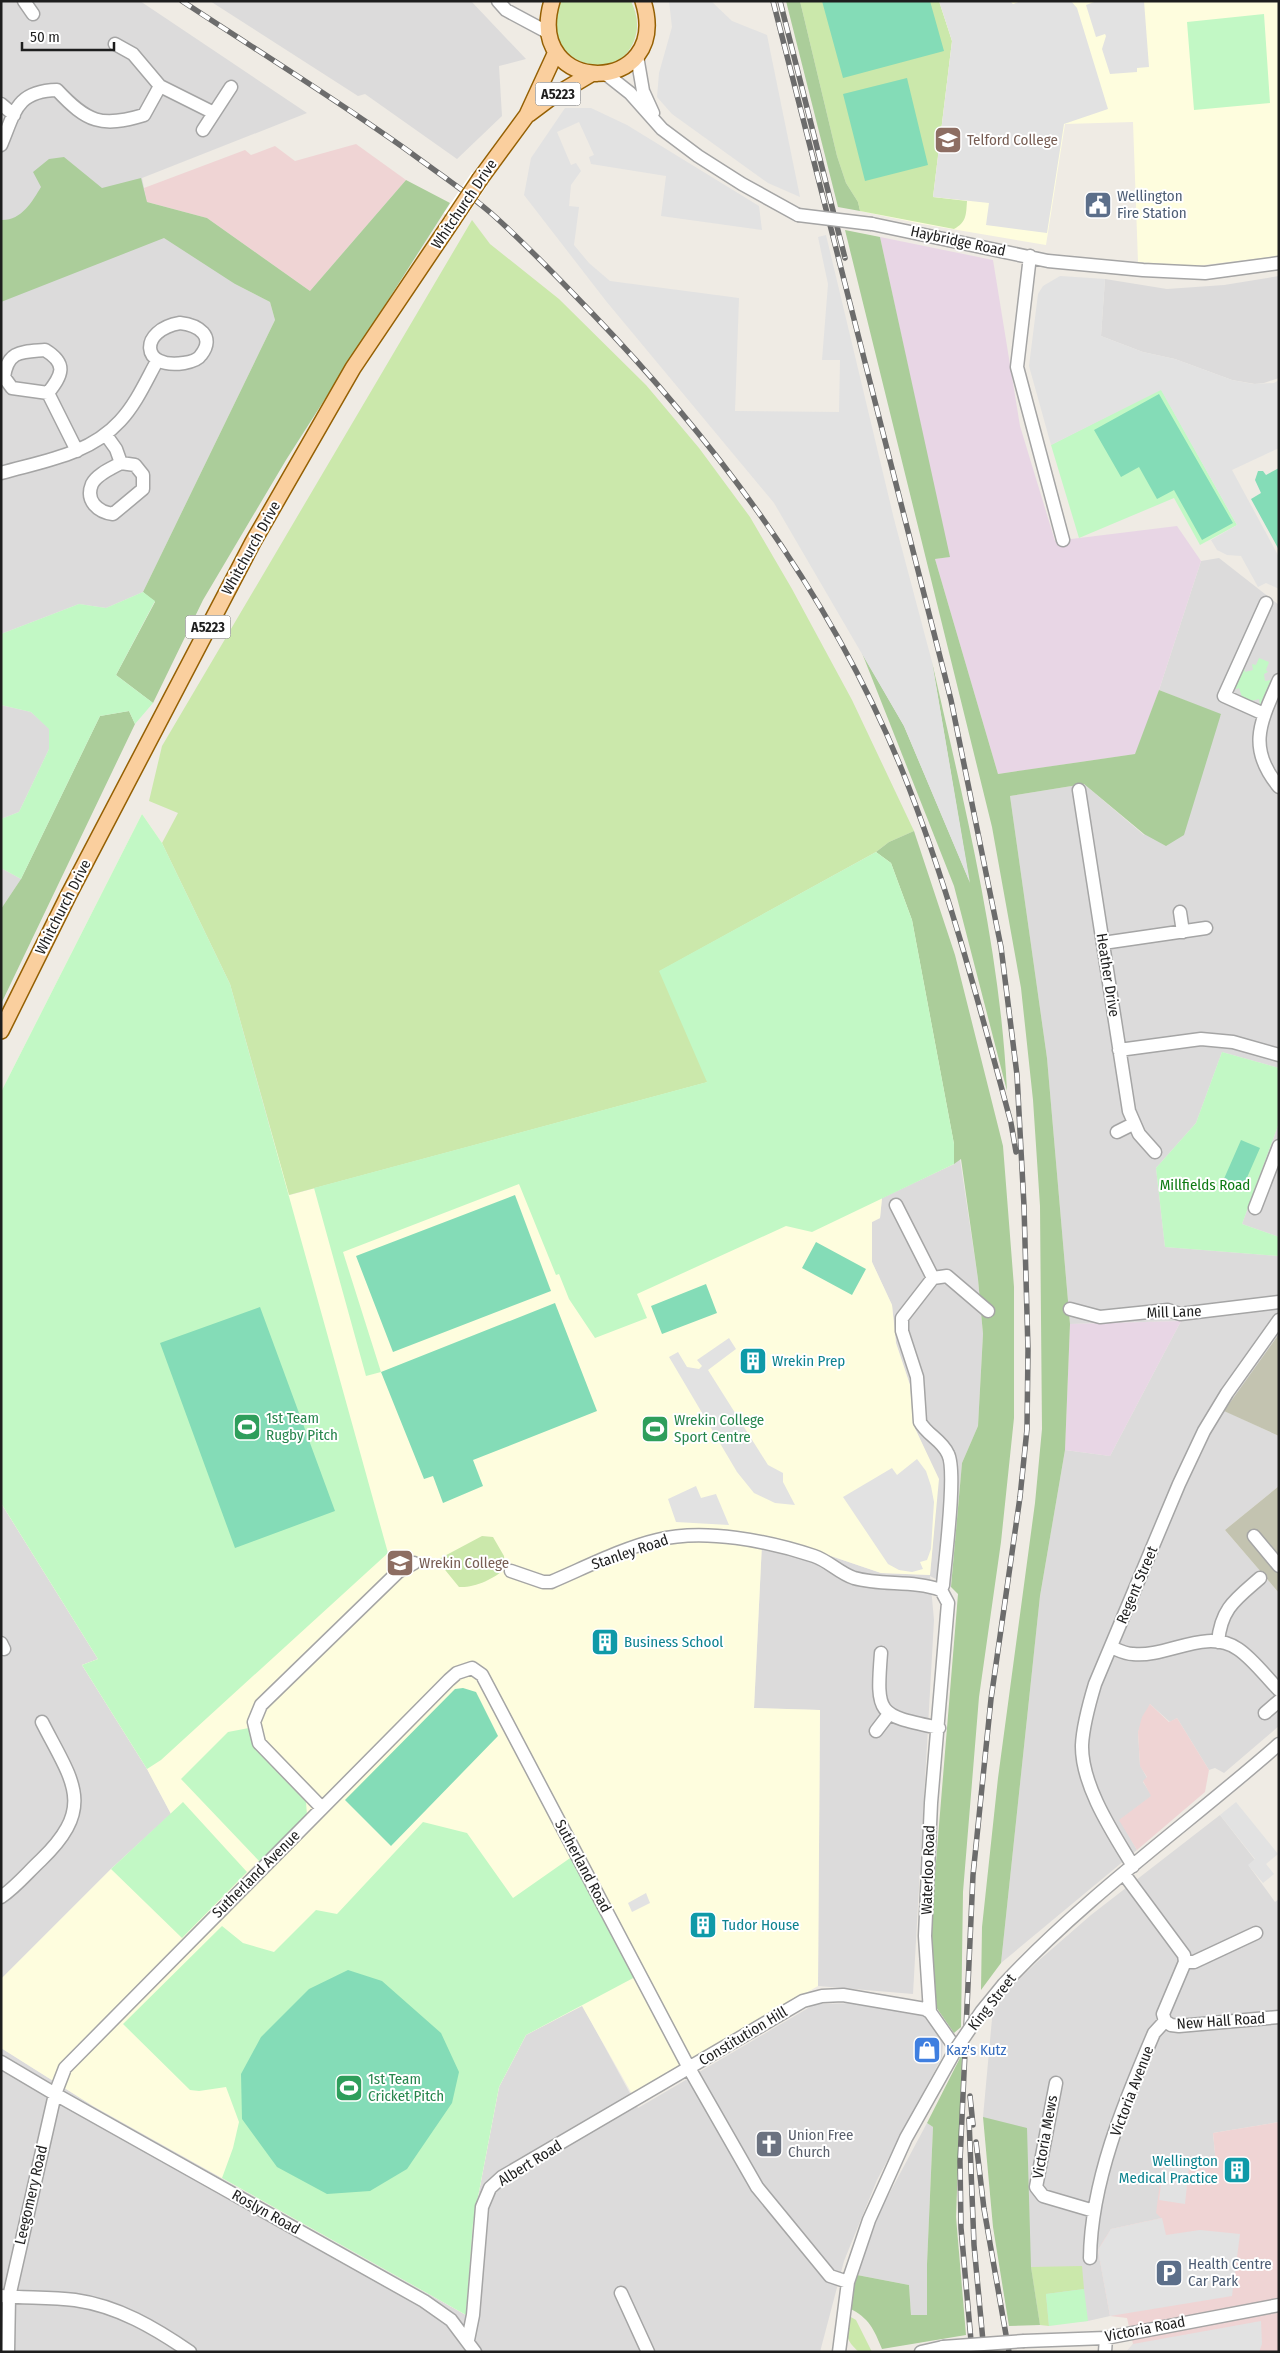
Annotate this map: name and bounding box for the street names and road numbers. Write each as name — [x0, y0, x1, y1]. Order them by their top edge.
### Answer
road number: A5223 — [536, 82, 580, 106]
street label: Whitchurch Drive — [427, 156, 501, 252]
street label: Haybridge Road — [909, 222, 1007, 260]
street label: Whitchurch Drive — [218, 498, 284, 598]
road number: A5223 — [186, 616, 230, 638]
street label: Whitchurch Drive — [31, 856, 95, 958]
street label: Heather Drive — [1093, 932, 1123, 1018]
street label: Mill Lane — [1146, 1302, 1202, 1322]
street label: Stanley Road — [589, 1530, 671, 1574]
street label: Regent Street — [1113, 1543, 1161, 1627]
street label: Sutherland Road — [551, 1817, 615, 1915]
street label: Waterloo Road — [917, 1825, 939, 1915]
street label: Sutherland Avenue — [208, 1826, 304, 1922]
street label: King Street — [964, 1970, 1020, 2034]
street label: Constitution Hill — [696, 2003, 790, 2069]
street label: New Hall Road — [1176, 2009, 1266, 2033]
street label: Victoria Avenue — [1107, 2043, 1157, 2139]
street label: Victoria Mews — [1029, 2094, 1061, 2180]
street label: Albert Road — [495, 2136, 565, 2190]
street label: Leegomery Road — [11, 2144, 51, 2246]
street label: Roslyn Road — [229, 2186, 303, 2238]
street label: Victoria Road — [1103, 2312, 1187, 2346]

